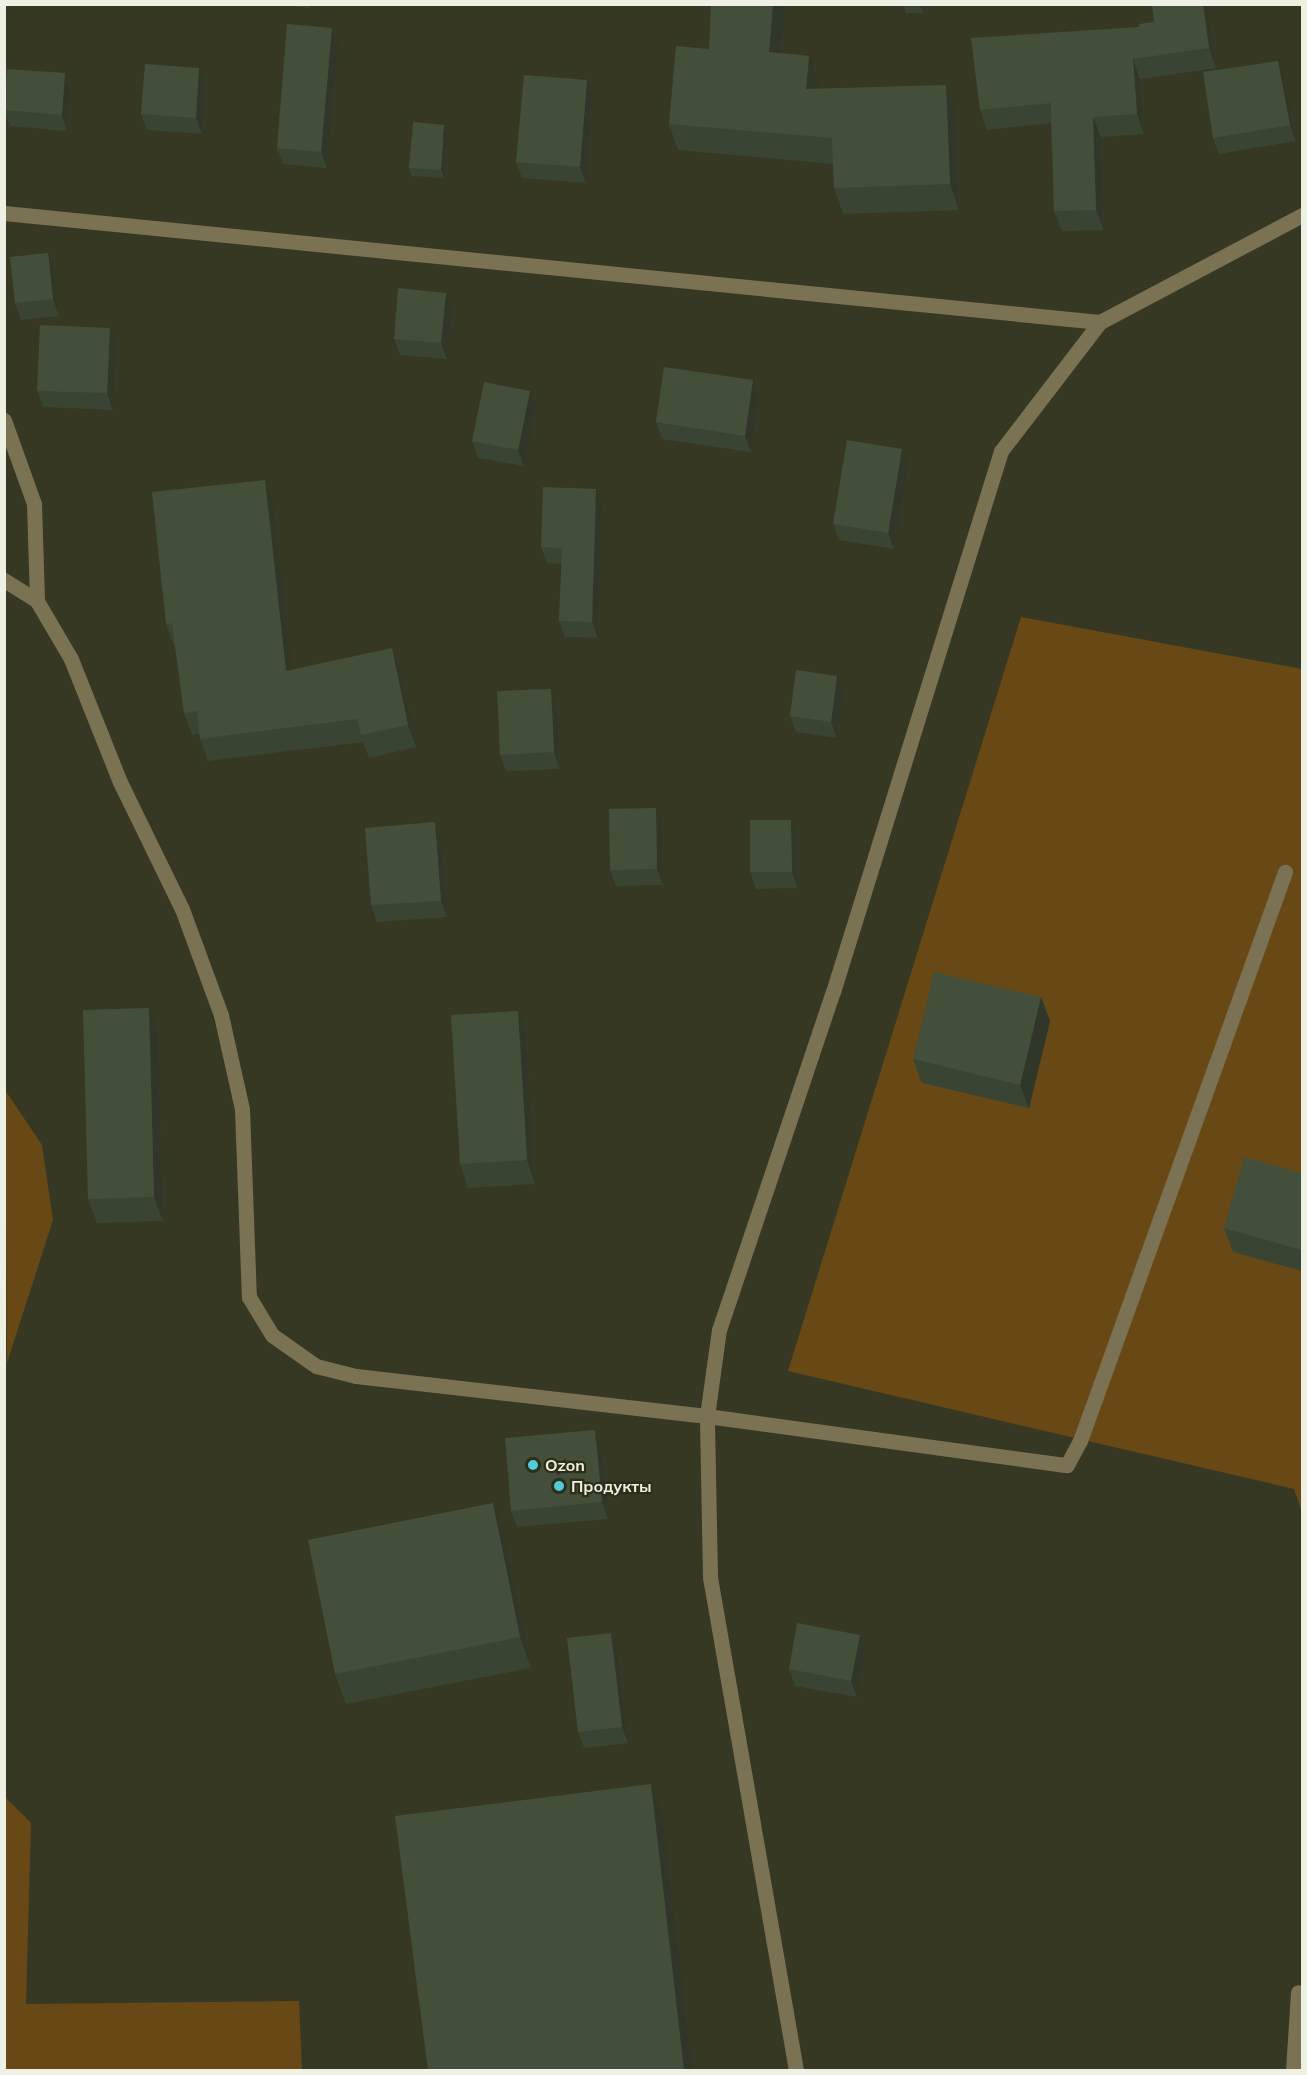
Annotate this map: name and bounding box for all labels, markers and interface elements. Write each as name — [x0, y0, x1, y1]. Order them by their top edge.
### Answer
place label: Ozon — [545, 1455, 585, 1475]
marker: Ozon — [526, 1458, 540, 1472]
place label: Продукты — [571, 1476, 652, 1496]
marker: Продукты — [552, 1479, 566, 1493]

